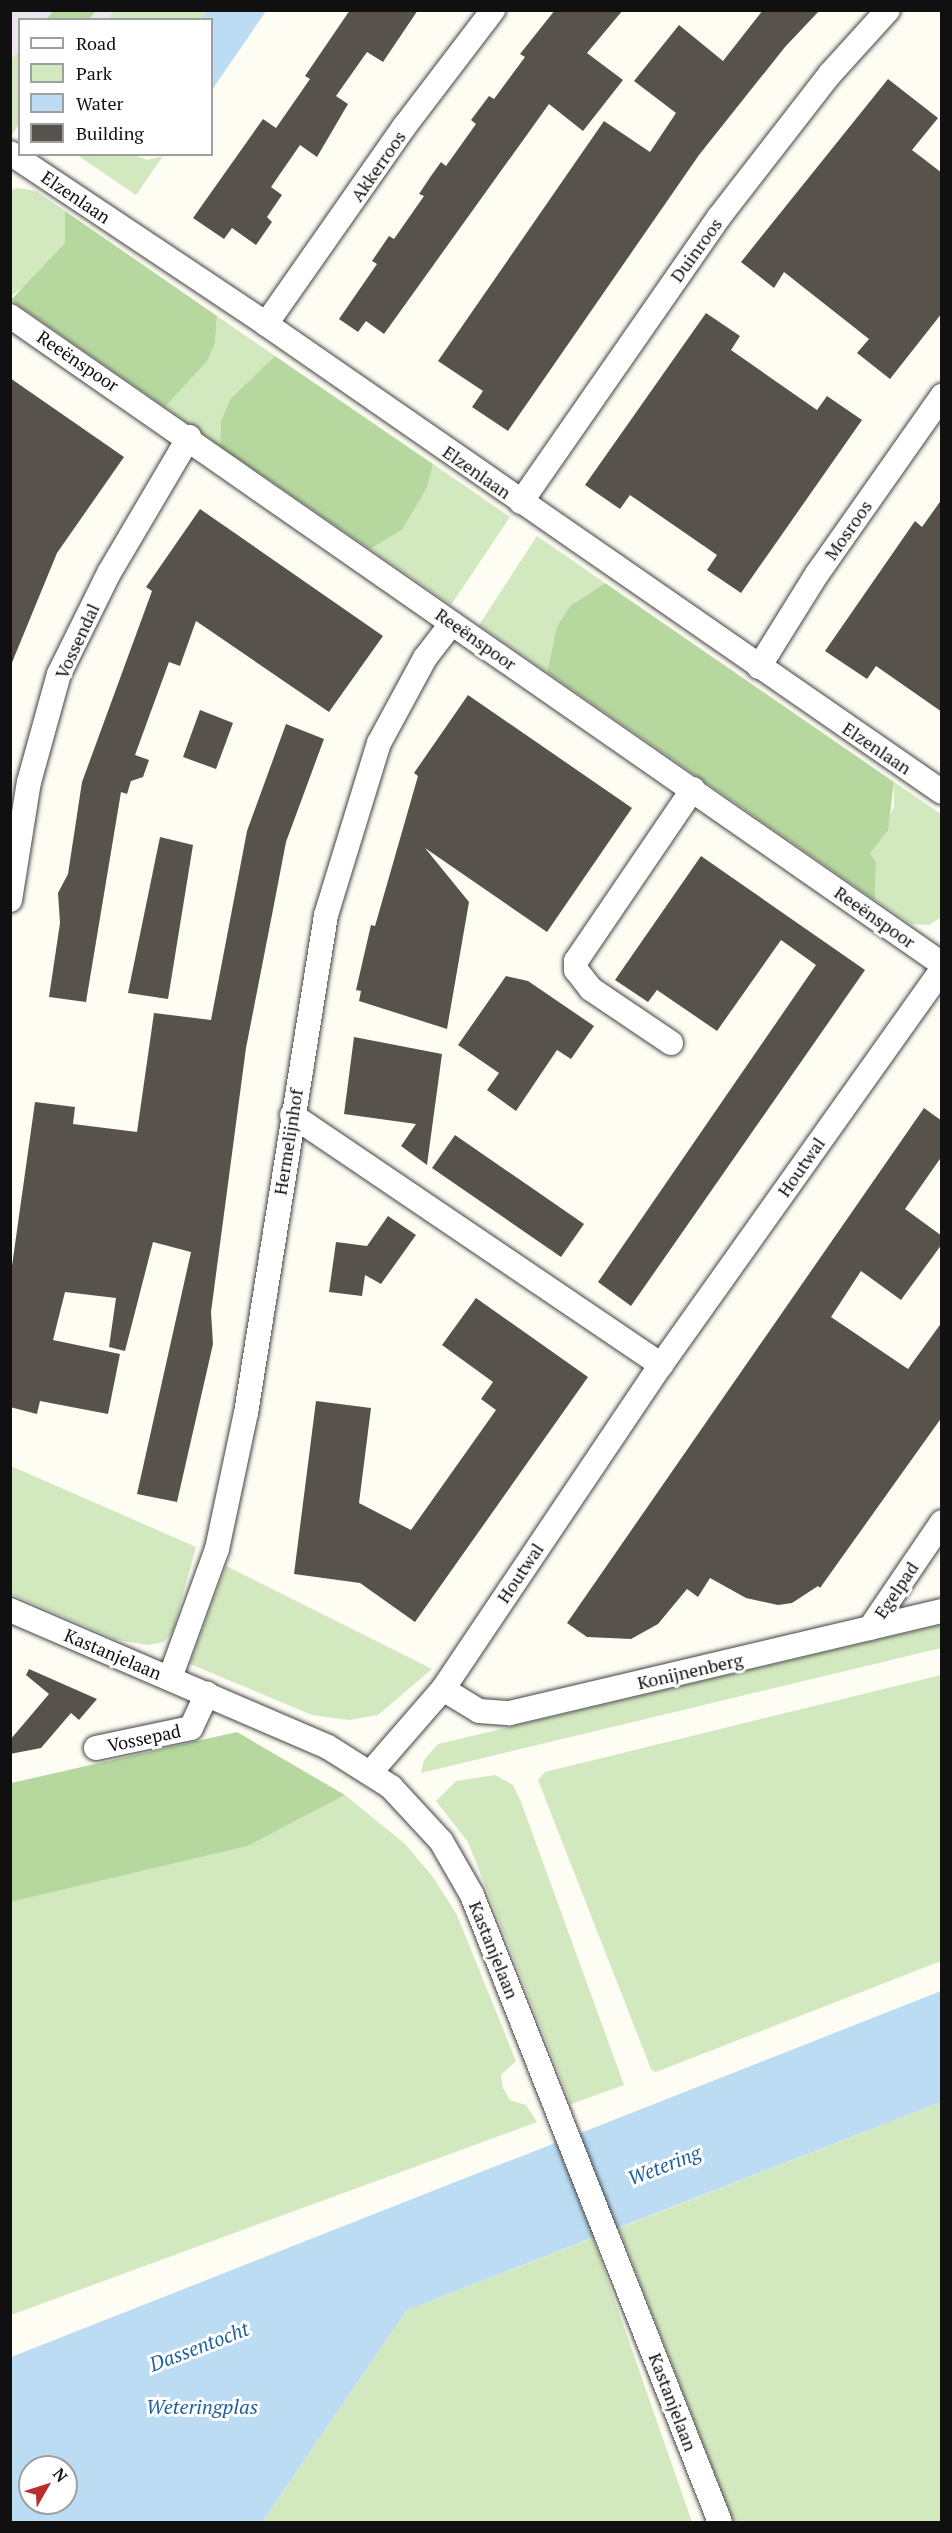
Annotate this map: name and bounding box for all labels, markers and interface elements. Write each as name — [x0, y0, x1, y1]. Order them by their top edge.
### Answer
legend — [18, 18, 213, 156]
text: Road — [76, 31, 116, 55]
text: Park — [76, 61, 112, 85]
text: Water — [76, 91, 123, 115]
text: Building — [76, 121, 144, 145]
street label: Akkerroos — [346, 127, 410, 205]
street label: Elzenlaan — [37, 166, 115, 228]
street label: Duinroos — [666, 214, 726, 286]
street label: Reeënspoor — [33, 326, 123, 396]
street label: Elzenlaan — [439, 441, 515, 503]
street label: Mosroos — [820, 496, 876, 564]
street label: Vossendal — [50, 600, 104, 682]
street label: Reeënspoor — [431, 603, 521, 675]
street label: Elzenlaan — [838, 717, 916, 779]
street label: Reeënspoor — [830, 881, 920, 953]
street label: Hermelijnhof — [269, 1087, 307, 1197]
street label: Houtwal — [773, 1133, 829, 1201]
street label: Houtwal — [492, 1539, 548, 1607]
street label: Egelpad — [869, 1558, 923, 1622]
street label: Kastanjelaan — [61, 1624, 165, 1684]
street label: Konijnenberg — [635, 1648, 745, 1694]
street label: Vossepad — [105, 1720, 183, 1756]
street label: Kastanjelaan — [465, 1898, 523, 2002]
water label: Wetering — [624, 2140, 704, 2190]
water label: Dassentocht — [146, 2316, 252, 2376]
street label: Kastanjelaan — [644, 2350, 702, 2454]
water label: Weteringplas — [146, 2394, 258, 2418]
north arrow — [18, 2455, 78, 2515]
text: N — [48, 2463, 73, 2487]

